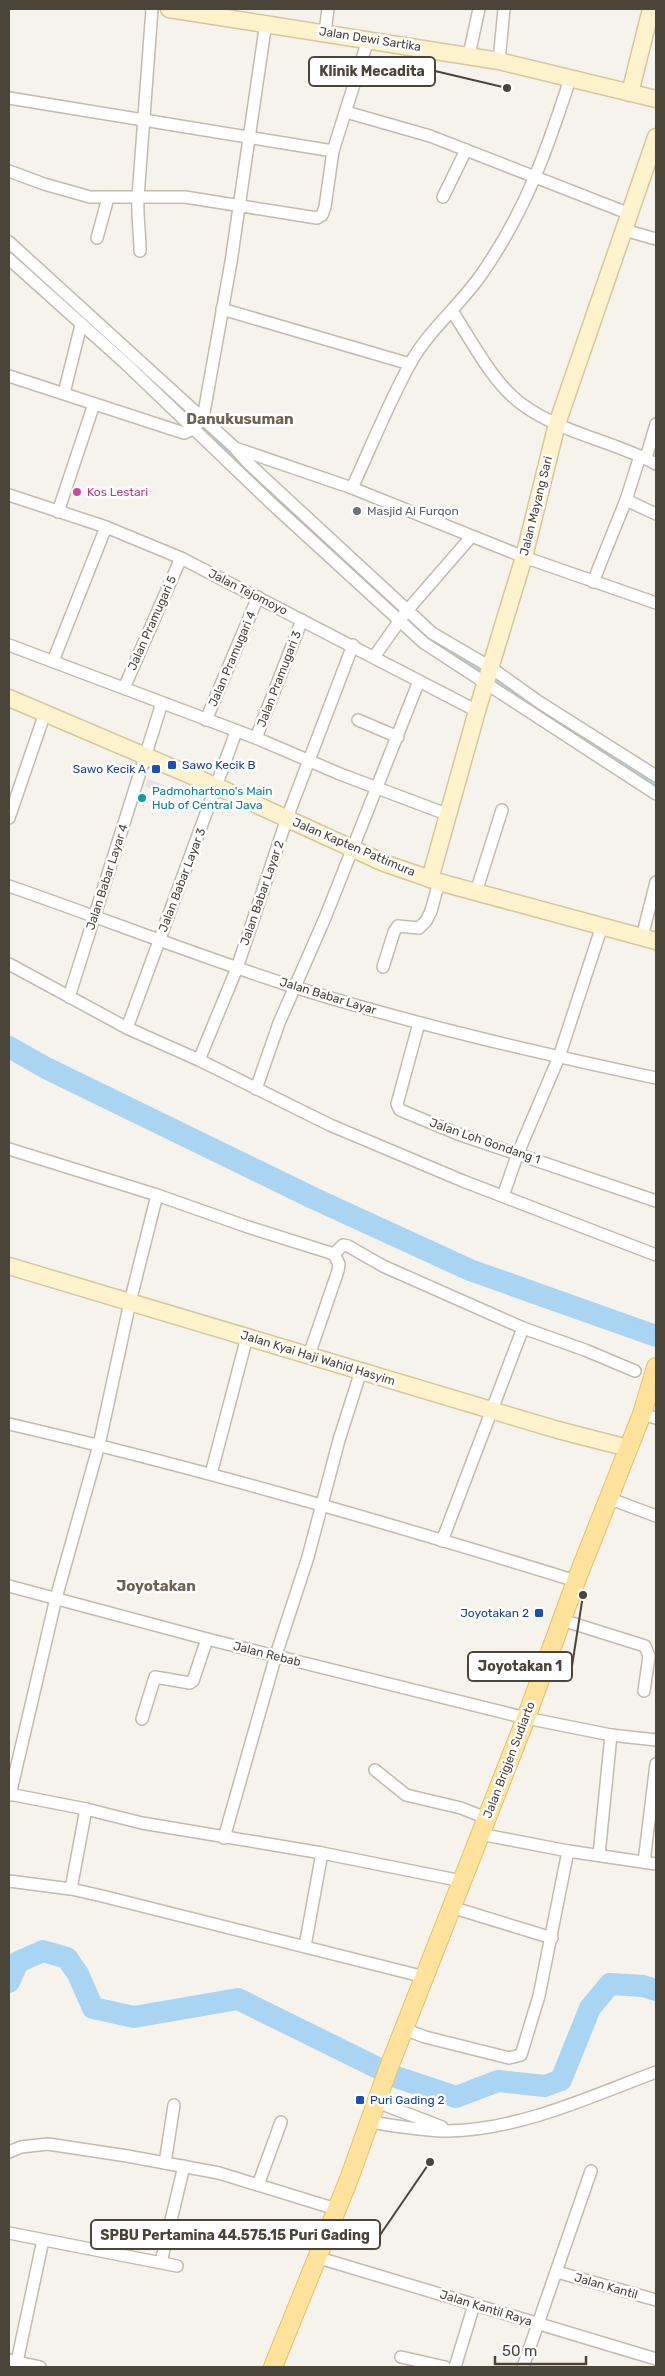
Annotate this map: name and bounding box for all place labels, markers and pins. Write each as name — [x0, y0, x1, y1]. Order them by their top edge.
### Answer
callout: Klinik Mecadita — [309, 57, 435, 86]
place label: Kos Lestari — [87, 485, 148, 499]
marker: Kos Lestari — [71, 486, 83, 498]
place label: Masjid Al Furqon — [367, 504, 459, 518]
marker: Masjid Al Furqon — [351, 505, 363, 517]
place label: Sawo Kecik B — [182, 758, 255, 772]
marker: Sawo Kecik B — [166, 759, 178, 771]
place label: Sawo Kecik A — [73, 762, 146, 776]
marker: Sawo Kecik A — [150, 763, 162, 775]
place label: Padmohartono's Main Hub of Central Java — [152, 784, 273, 812]
marker: Padmohartono's Main Hub of Central Java — [136, 792, 148, 804]
place label: Joyotakan 2 — [460, 1606, 529, 1620]
marker: Joyotakan 2 — [533, 1607, 545, 1619]
callout: Joyotakan 1 — [468, 1652, 572, 1681]
place label: Puri Gading 2 — [370, 2093, 445, 2107]
marker: Puri Gading 2 — [354, 2094, 366, 2106]
callout: SPBU Pertamina 44.575.15 Puri Gading — [91, 2220, 380, 2249]

